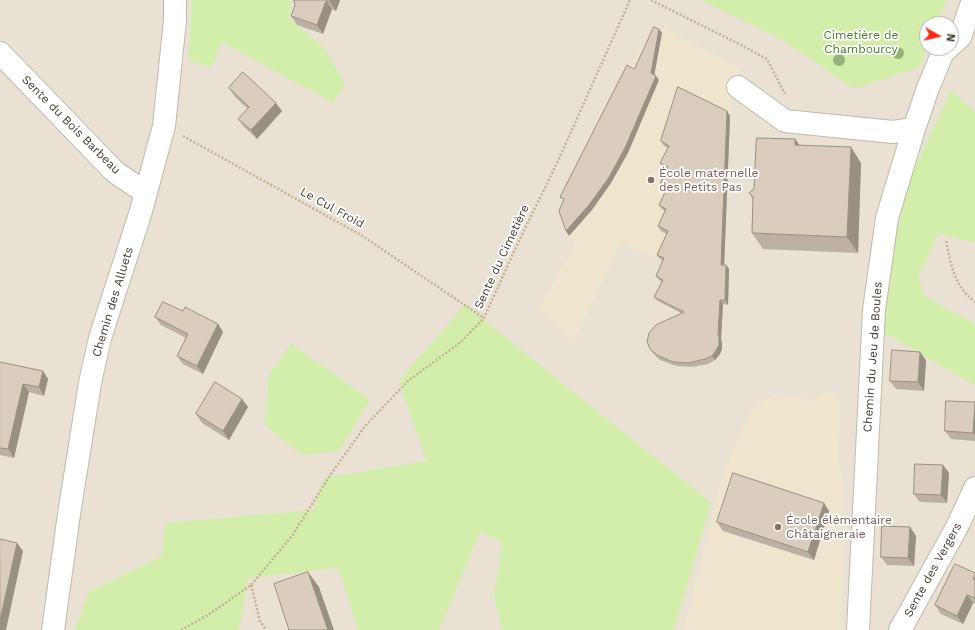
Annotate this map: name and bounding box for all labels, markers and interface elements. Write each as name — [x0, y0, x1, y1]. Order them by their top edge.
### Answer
north arrow — [919, 16, 959, 56]
park label: Cimetière de Chambourcy — [824, 28, 898, 56]
text: N — [943, 33, 957, 43]
street label: Sente du Bois Barbeau — [19, 73, 123, 177]
place label: École maternelle des Petits Pas — [659, 166, 758, 194]
marker: École maternelle des Petits Pas — [646, 175, 656, 185]
street label: Le Cul Froid — [298, 185, 366, 231]
street label: Sente du Cimetière — [472, 203, 532, 311]
street label: Chemin des Alluets — [89, 245, 137, 359]
street label: Chemin du Jeu de Boules — [861, 281, 885, 433]
place label: École élémentaire Châtaigneraie — [786, 513, 892, 541]
street label: Sente des Vergers — [901, 520, 965, 620]
marker: École élémentaire Châtaigneraie — [773, 522, 783, 532]

